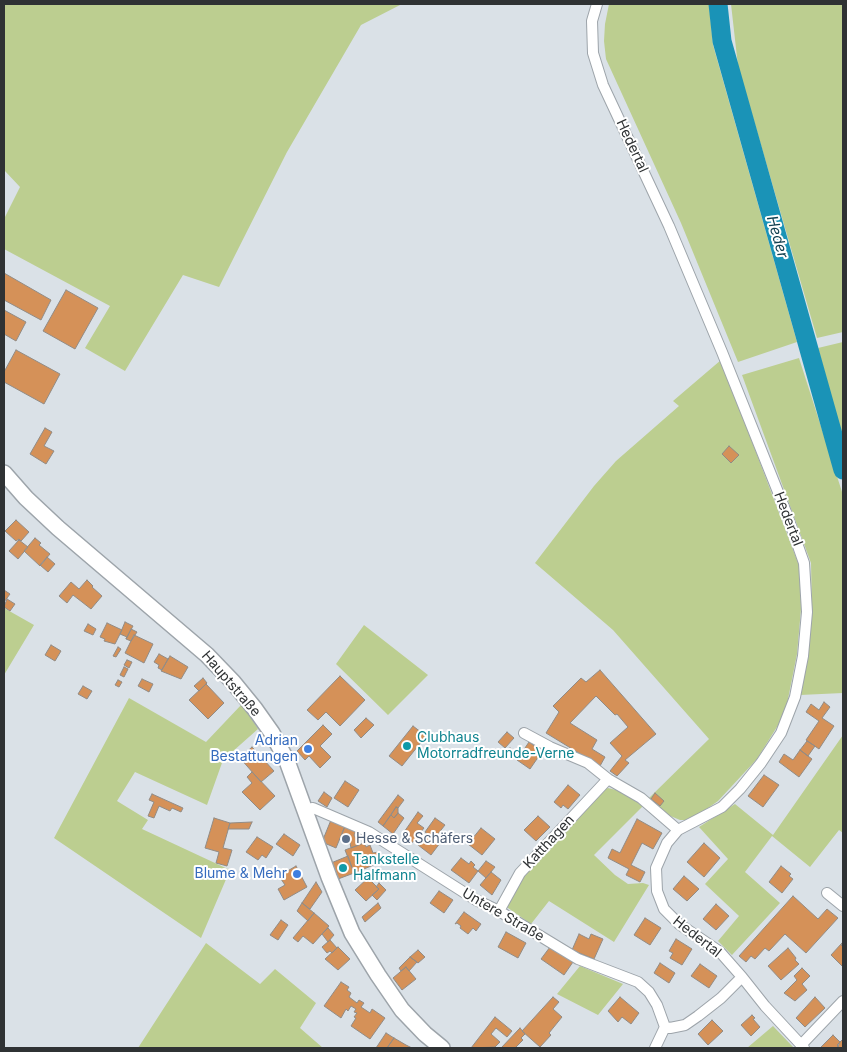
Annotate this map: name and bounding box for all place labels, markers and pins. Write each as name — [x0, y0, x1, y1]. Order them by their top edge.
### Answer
place label: Clubhaus Motorradfreunde-Verne — [417, 730, 574, 762]
place label: Adrian Bestattungen — [210, 733, 298, 766]
marker: Clubhaus Motorradfreunde-Verne — [401, 740, 413, 752]
marker: Adrian Bestattungen — [302, 743, 314, 755]
place label: Hesse & Schäfers — [356, 831, 473, 847]
marker: Hesse & Schäfers — [340, 833, 352, 845]
place label: Tankstelle Halfmann — [353, 852, 420, 884]
marker: Tankstelle Halfmann — [337, 862, 349, 874]
place label: Blume & Mehr — [194, 866, 287, 882]
marker: Blume & Mehr — [291, 868, 303, 880]

